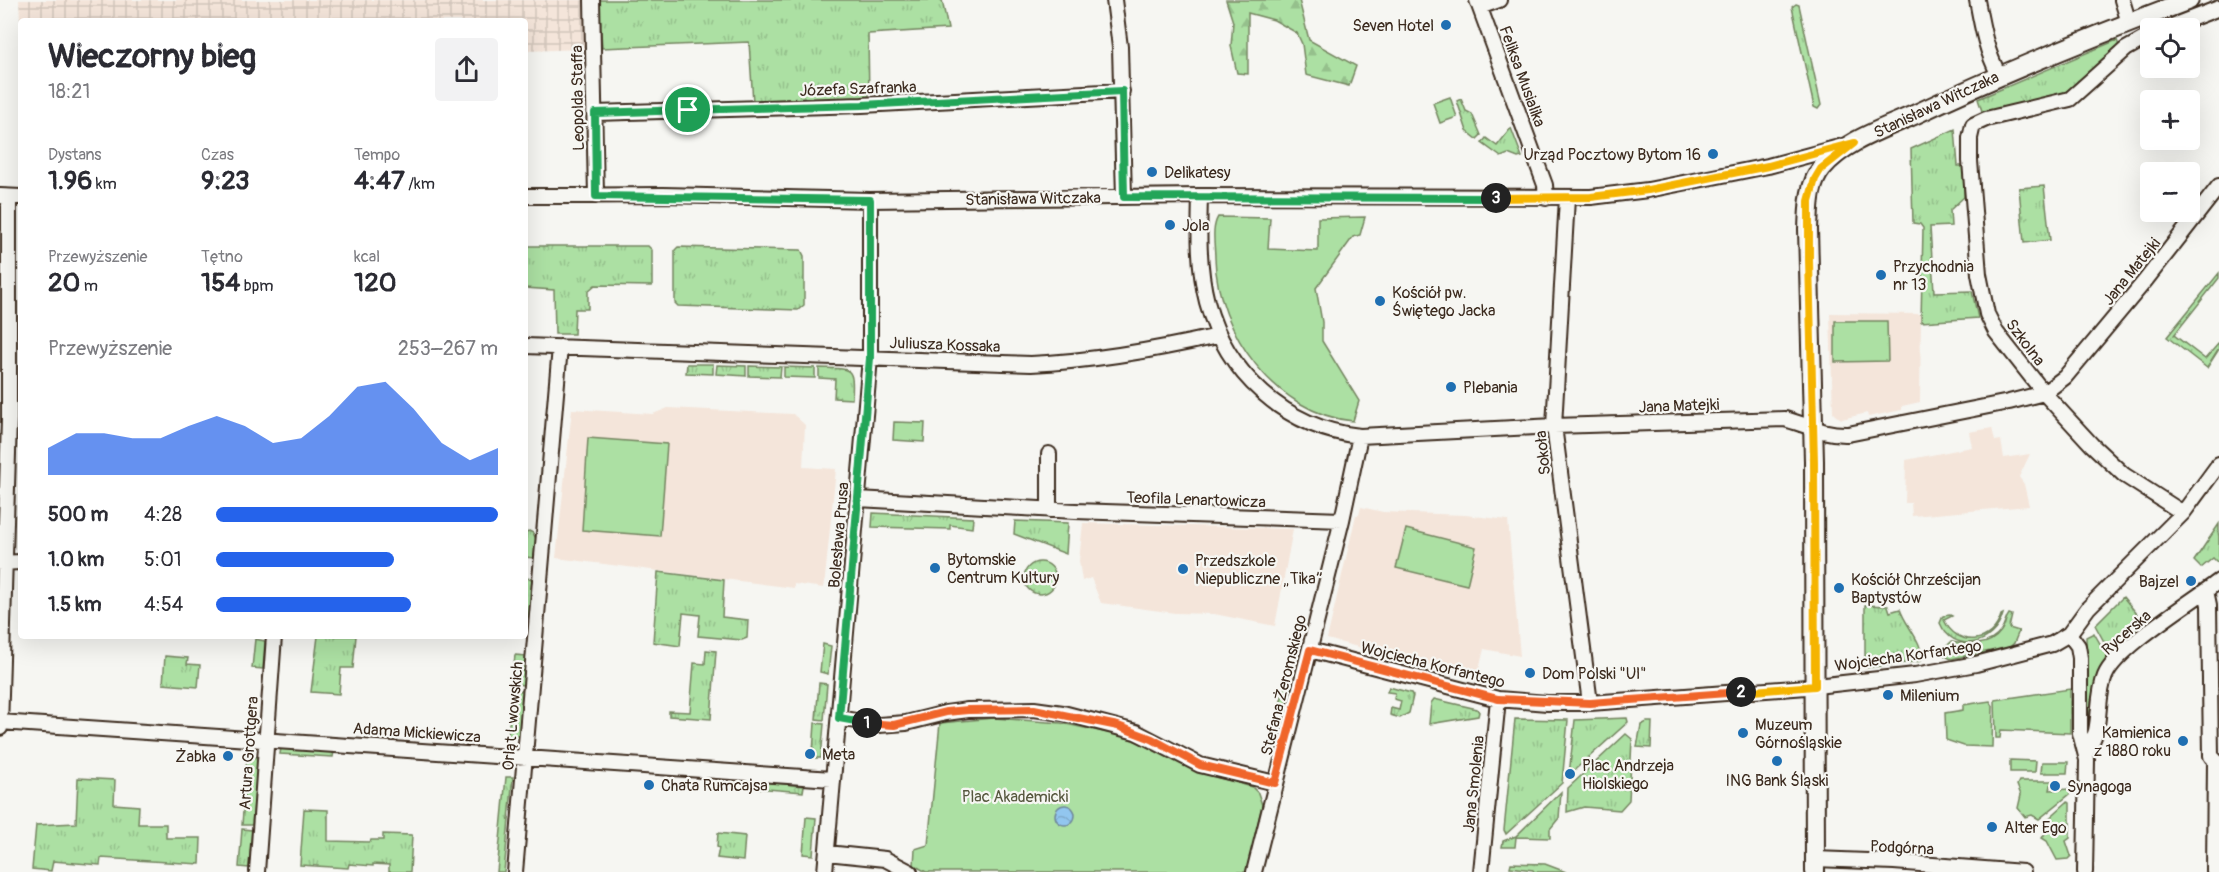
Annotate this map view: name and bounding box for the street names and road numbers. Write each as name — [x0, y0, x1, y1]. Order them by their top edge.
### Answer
street label: Feliksa Musialika — [1494, 23, 1550, 130]
street label: Leopolda Staffa — [567, 45, 589, 151]
street label: Stanisława Witczaka — [1871, 67, 2002, 143]
street label: Józefa Szafranka — [799, 77, 917, 101]
street label: Stanisława Witczaka — [965, 188, 1101, 210]
street label: Jana Matejki — [2099, 234, 2165, 309]
street label: Szkolna — [2001, 315, 2049, 370]
street label: Juliusza Kossaka — [889, 333, 1001, 357]
street label: Jana Matejki — [1638, 395, 1720, 417]
street label: Sokoła — [1531, 430, 1555, 476]
street label: Bolesława Prusa — [824, 481, 854, 589]
street label: Teofila Lenartowicza — [1126, 488, 1266, 512]
street label: Rycerska — [2098, 606, 2156, 660]
street label: Stefana Żeromskiego — [1257, 612, 1311, 758]
street label: Wojciecha Korfantego — [1833, 636, 1983, 676]
street label: Wojciecha Korfantego — [1359, 637, 1507, 693]
street label: Orląt Lwowskich — [498, 661, 528, 771]
street label: Artura Grottgera — [235, 696, 263, 811]
street label: Adama Mickiewicza — [352, 719, 482, 747]
street label: Jana Smolenia — [1459, 735, 1489, 834]
street label: Podgórna — [1869, 836, 1935, 860]

